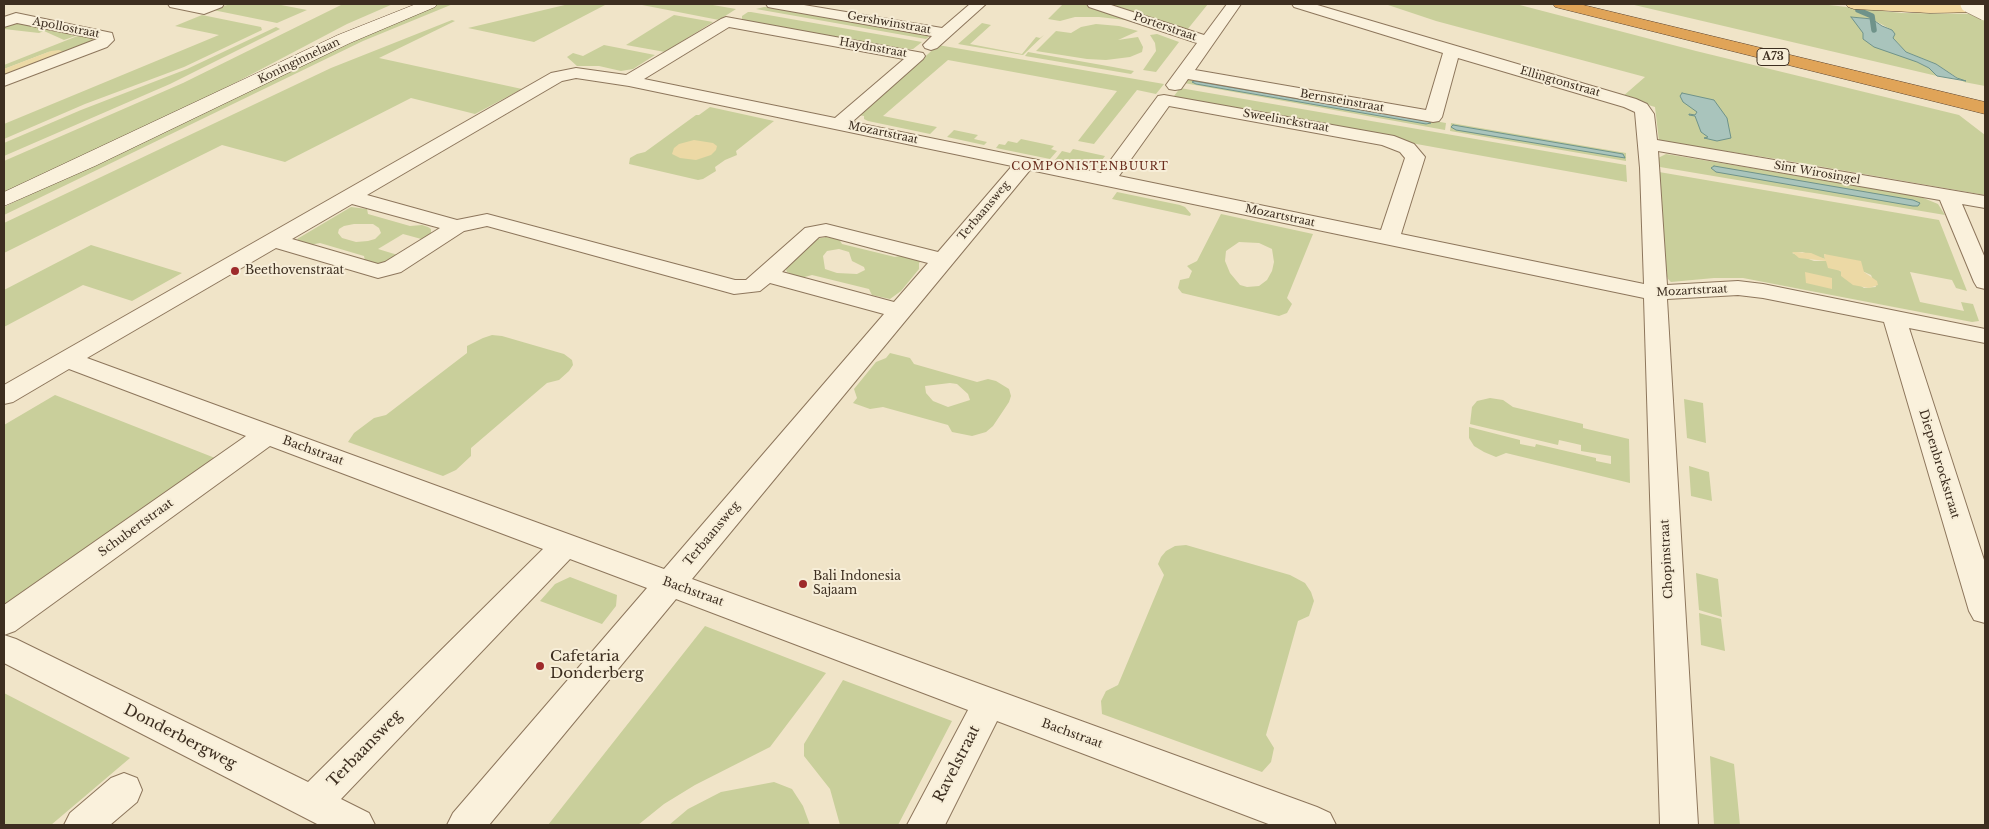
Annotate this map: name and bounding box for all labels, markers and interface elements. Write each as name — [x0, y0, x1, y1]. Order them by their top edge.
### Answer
street label: Gershwinstraat — [846, 9, 932, 37]
street label: Porterstraat — [1132, 10, 1198, 44]
street label: Apollostraat — [31, 15, 101, 41]
street label: Koninginnelaan — [256, 35, 342, 87]
street label: Haydnstraat — [838, 36, 908, 60]
road number: A73 — [1757, 48, 1789, 66]
street label: Ellingtonstraat — [1518, 64, 1602, 100]
street label: Bernsteinstraat — [1299, 87, 1385, 115]
street label: Sweelinckstraat — [1242, 107, 1330, 135]
street label: Mozartstraat — [847, 119, 919, 147]
street label: Sint Wirosingel — [1773, 159, 1861, 187]
district label: COMPONISTENBUURT — [1009, 160, 1171, 174]
street label: Terbaansweg — [955, 179, 1013, 243]
street label: Mozartstraat — [1244, 202, 1316, 230]
place label: Beethovenstraat — [245, 264, 344, 278]
marker: Beethovenstraat — [229, 265, 241, 277]
street label: Mozartstraat — [1656, 283, 1728, 299]
street label: Diepenbrockstraat — [1916, 408, 1962, 520]
street label: Bachstraat — [280, 433, 346, 469]
street label: Schubertstraat — [96, 496, 176, 560]
street label: Terbaansweg — [681, 499, 743, 569]
street label: Chopinstraat — [1658, 519, 1676, 599]
place label: Bali Indonesia Sajaam — [813, 570, 901, 598]
street label: Bachstraat — [660, 574, 726, 610]
marker: Bali Indonesia Sajaam — [797, 578, 809, 590]
place label: Cafetaria Donderberg — [550, 648, 644, 683]
marker: Cafetaria Donderberg — [534, 660, 546, 672]
street label: Donderbergweg — [121, 701, 239, 773]
street label: Terbaansweg — [324, 707, 406, 791]
street label: Bachstraat — [1039, 716, 1105, 752]
street label: Ravelstraat — [930, 722, 984, 806]

